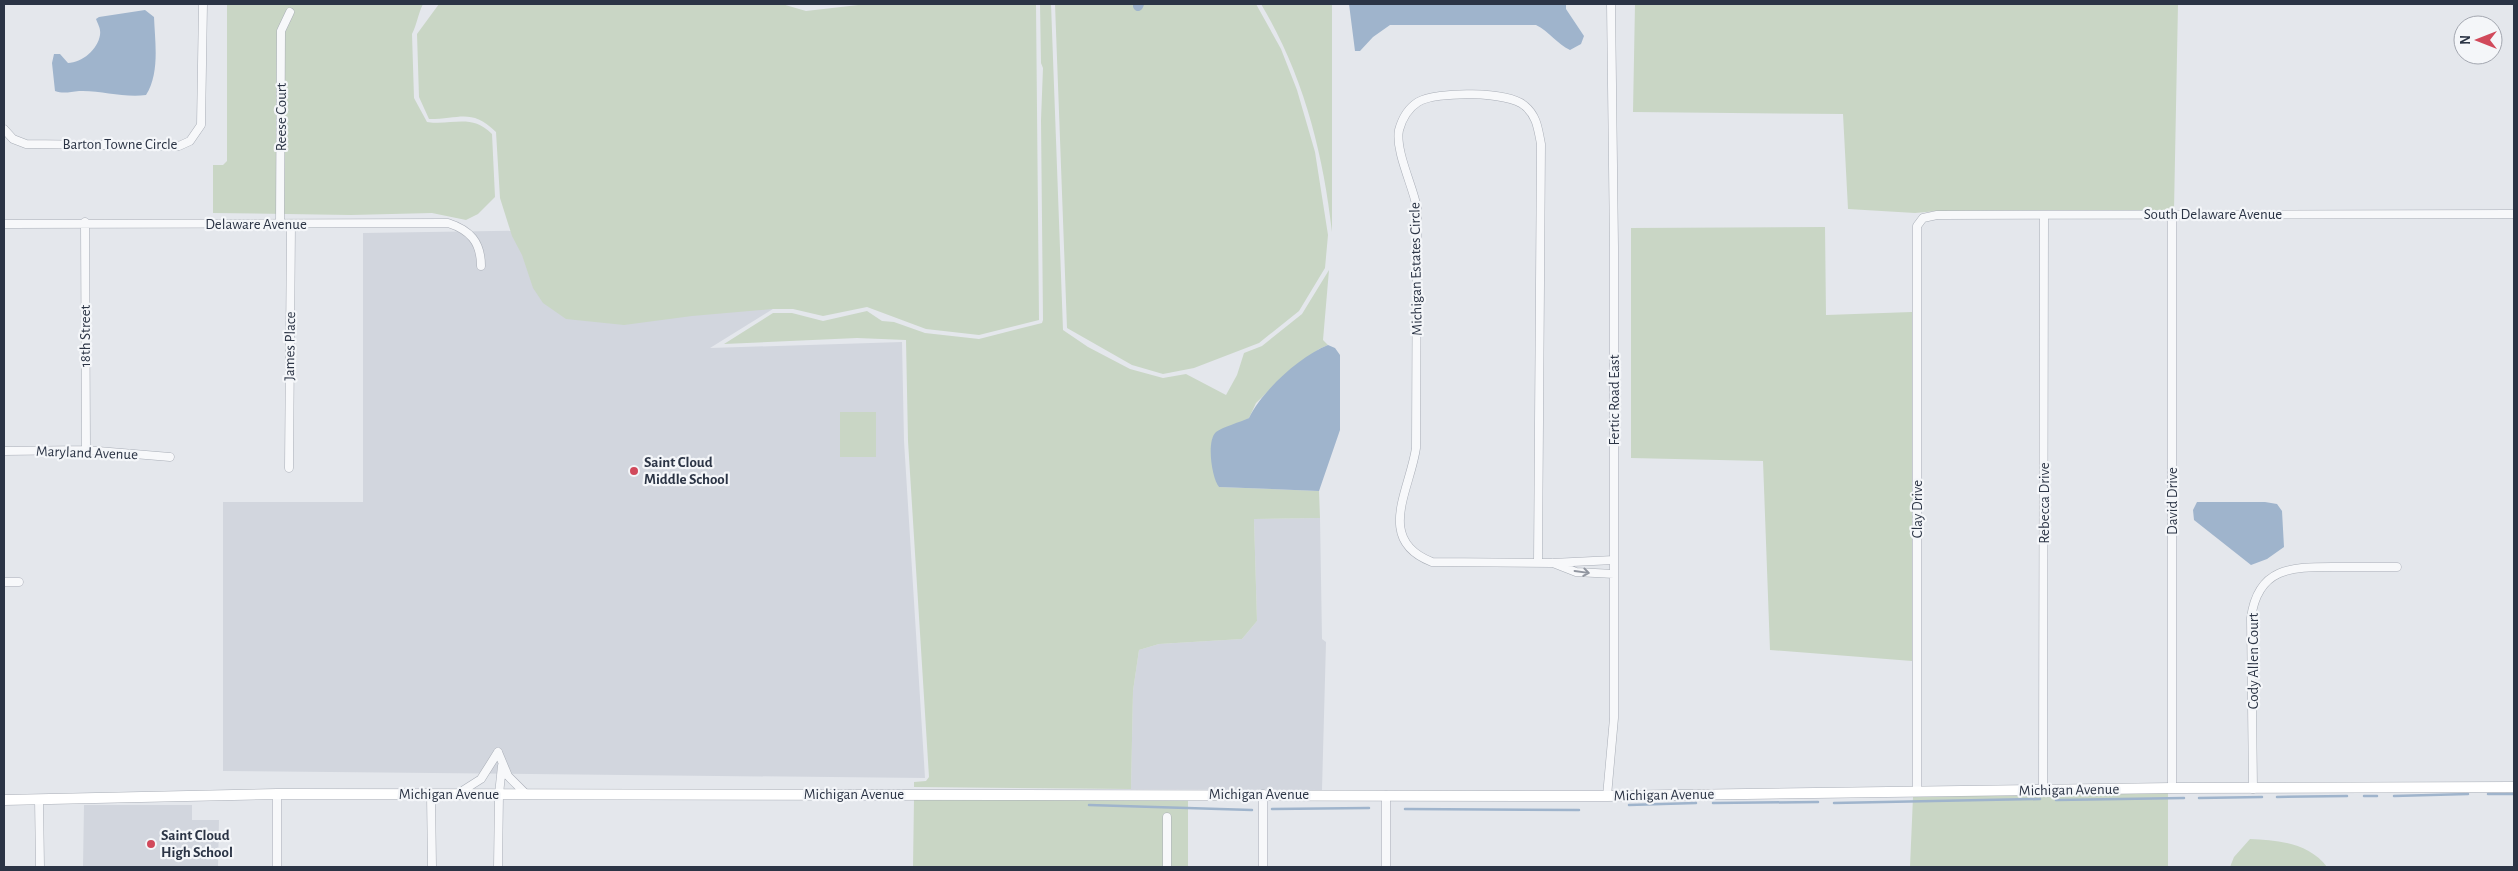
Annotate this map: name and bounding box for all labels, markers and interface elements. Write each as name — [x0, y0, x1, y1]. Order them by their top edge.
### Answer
north arrow — [2453, 15, 2503, 65]
text: N — [2459, 35, 2473, 45]
street label: Reese Court — [274, 83, 289, 151]
street label: Barton Towne Circle — [62, 137, 178, 152]
street label: Michigan Estates Circle — [1407, 202, 1425, 336]
street label: South Delaware Avenue — [2144, 207, 2282, 222]
street label: Delaware Avenue — [205, 217, 307, 232]
street label: 18th Street — [78, 304, 93, 367]
street label: James Place — [282, 311, 298, 381]
street label: Fertic Road East — [1607, 354, 1622, 445]
street label: Maryland Avenue — [36, 444, 138, 462]
place label: Saint Cloud Middle School — [644, 455, 729, 487]
street label: Rebecca Drive — [2037, 462, 2052, 544]
marker: Saint Cloud Middle School — [628, 465, 640, 477]
street label: David Drive — [2165, 467, 2180, 535]
street label: Clay Drive — [1910, 480, 1925, 538]
one-way arrow — [1574, 567, 1590, 577]
street label: Cody Allen Court — [2246, 612, 2261, 709]
street label: Michigan Avenue — [2019, 782, 2119, 798]
street label: Michigan Avenue — [399, 787, 499, 802]
street label: Michigan Avenue — [804, 787, 904, 802]
street label: Michigan Avenue — [1209, 787, 1309, 802]
street label: Michigan Avenue — [1614, 787, 1714, 803]
place label: Saint Cloud High School — [161, 828, 233, 860]
marker: Saint Cloud High School — [145, 838, 157, 850]

